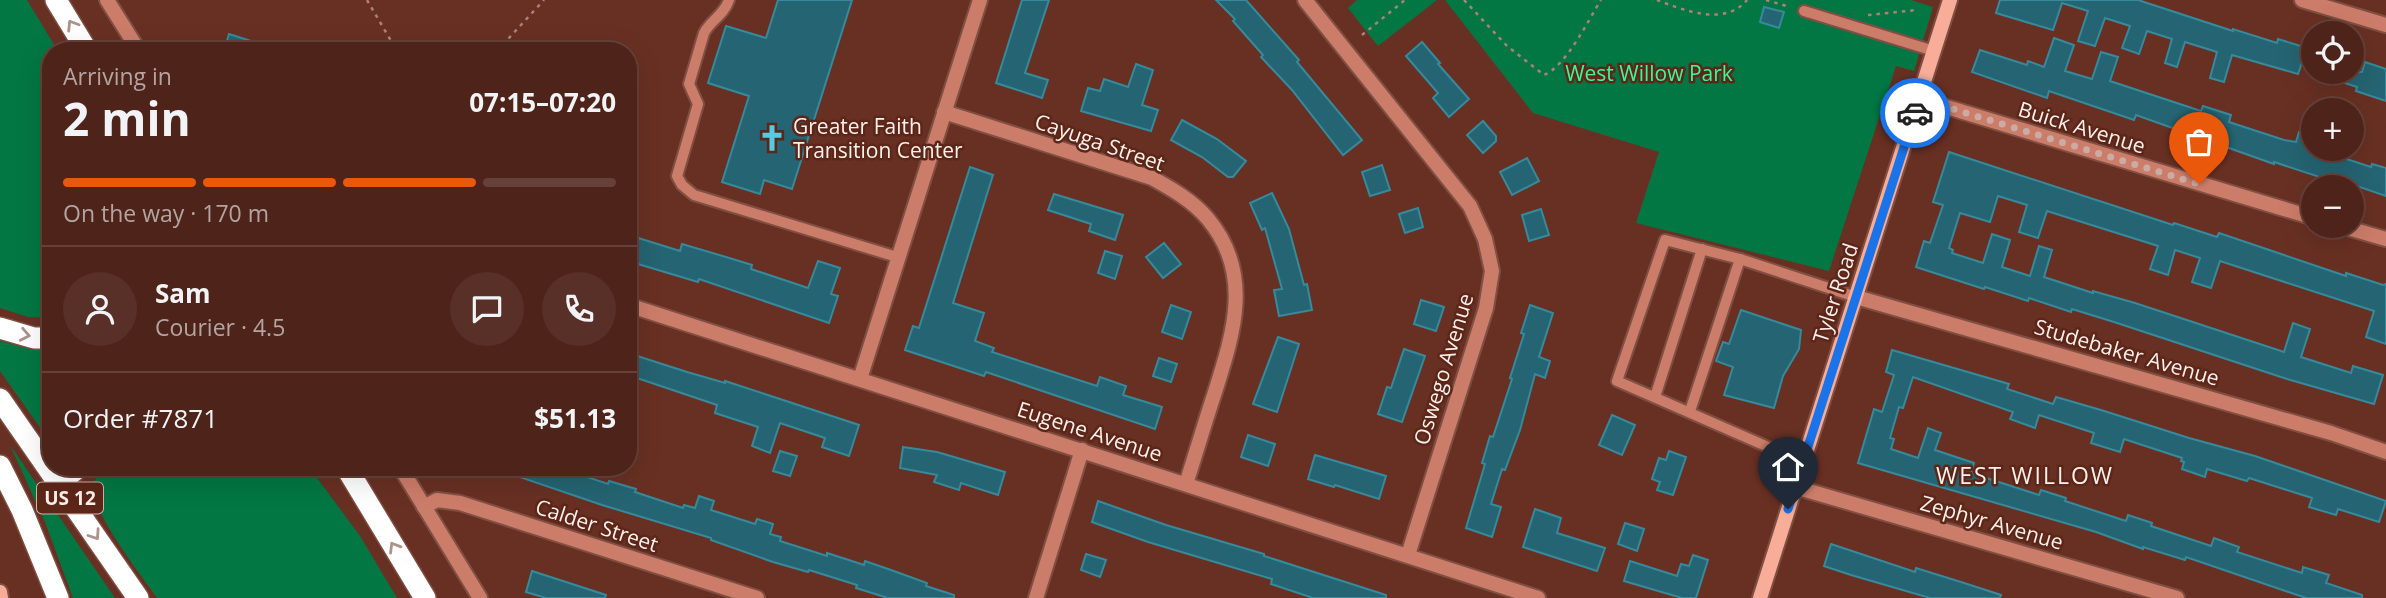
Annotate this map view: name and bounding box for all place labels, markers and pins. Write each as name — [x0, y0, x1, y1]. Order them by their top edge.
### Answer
place label: Greater Faith Transition Center — [793, 112, 963, 164]
pin — [2169, 112, 2229, 184]
church icon: Greater Faith Transition Center — [757, 123, 787, 153]
pin — [1758, 437, 1818, 509]

